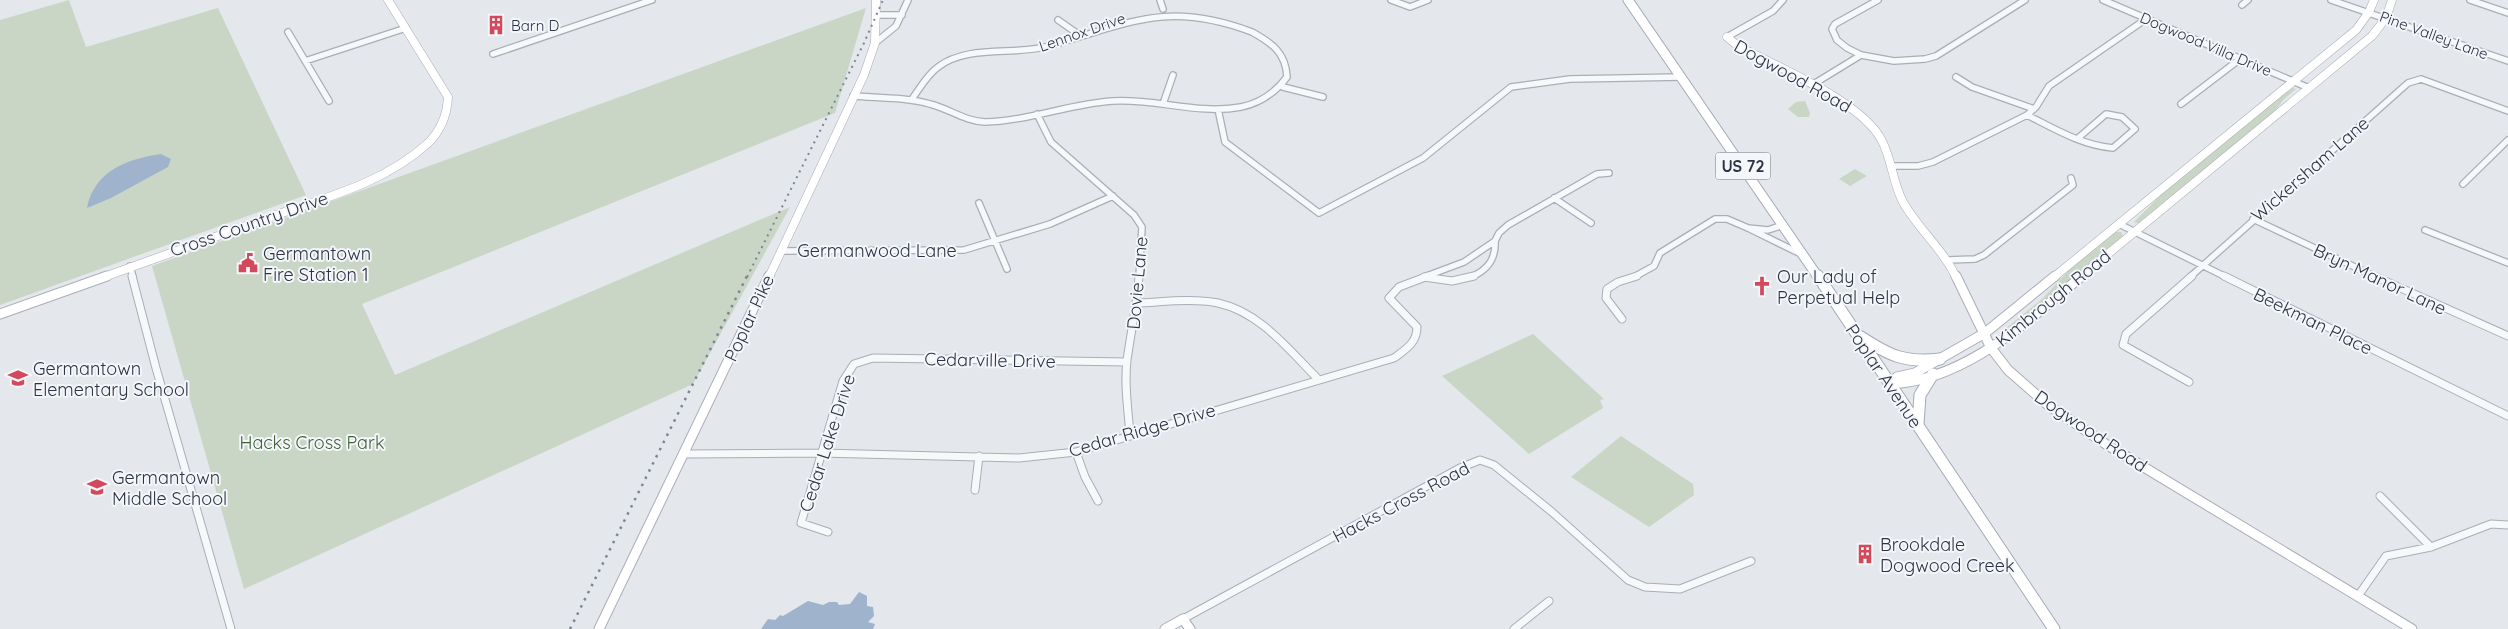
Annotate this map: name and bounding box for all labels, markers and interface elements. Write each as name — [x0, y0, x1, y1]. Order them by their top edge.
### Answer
street label: Pine Valley Lane — [2377, 7, 2491, 63]
street label: Lennox Drive — [1036, 8, 1128, 56]
street label: Dogwood Villa Drive — [2137, 8, 2275, 80]
building icon: Barn D — [485, 14, 507, 36]
place label: Barn D — [511, 16, 559, 35]
street label: Dogwood Road — [1730, 34, 1856, 118]
street label: Wickersham Lane — [2246, 111, 2374, 227]
road number: US 72 — [1716, 153, 1770, 180]
street label: Cross Country Drive — [167, 186, 331, 262]
street label: Dovie Lane — [1121, 235, 1153, 331]
street label: Bryn Manor Lane — [2310, 238, 2450, 320]
street label: Germanwood Lane — [797, 239, 957, 262]
place label: Germantown Fire Station 1 — [263, 242, 371, 286]
street label: Kimbrough Road — [1991, 244, 2115, 352]
public building icon: Germantown Fire Station 1 — [237, 252, 259, 274]
place label: Our Lady of Perpetual Help — [1777, 265, 1900, 309]
street label: Poplar Pike — [719, 271, 779, 365]
church icon: Our Lady of Perpetual Help — [1751, 275, 1773, 297]
street label: Beekman Place — [2250, 282, 2376, 360]
street label: Poplar Avenue — [1841, 320, 1927, 432]
street label: Cedarville Drive — [924, 347, 1056, 373]
place label: Germantown Elementary School — [33, 357, 189, 401]
school or university icon: Germantown Elementary School — [7, 367, 29, 389]
street label: Cedar Lake Drive — [794, 371, 860, 515]
street label: Dogwood Road — [2030, 385, 2152, 477]
street label: Cedar Ridge Drive — [1066, 398, 1218, 462]
park label: Hacks Cross Park — [239, 431, 385, 454]
street label: Hacks Cross Road — [1329, 456, 1473, 548]
place label: Germantown Middle School — [112, 466, 227, 510]
school or university icon: Germantown Middle School — [86, 476, 108, 498]
place label: Brookdale Dogwood Creek — [1880, 533, 2015, 577]
building icon: Brookdale Dogwood Creek — [1854, 543, 1876, 565]

